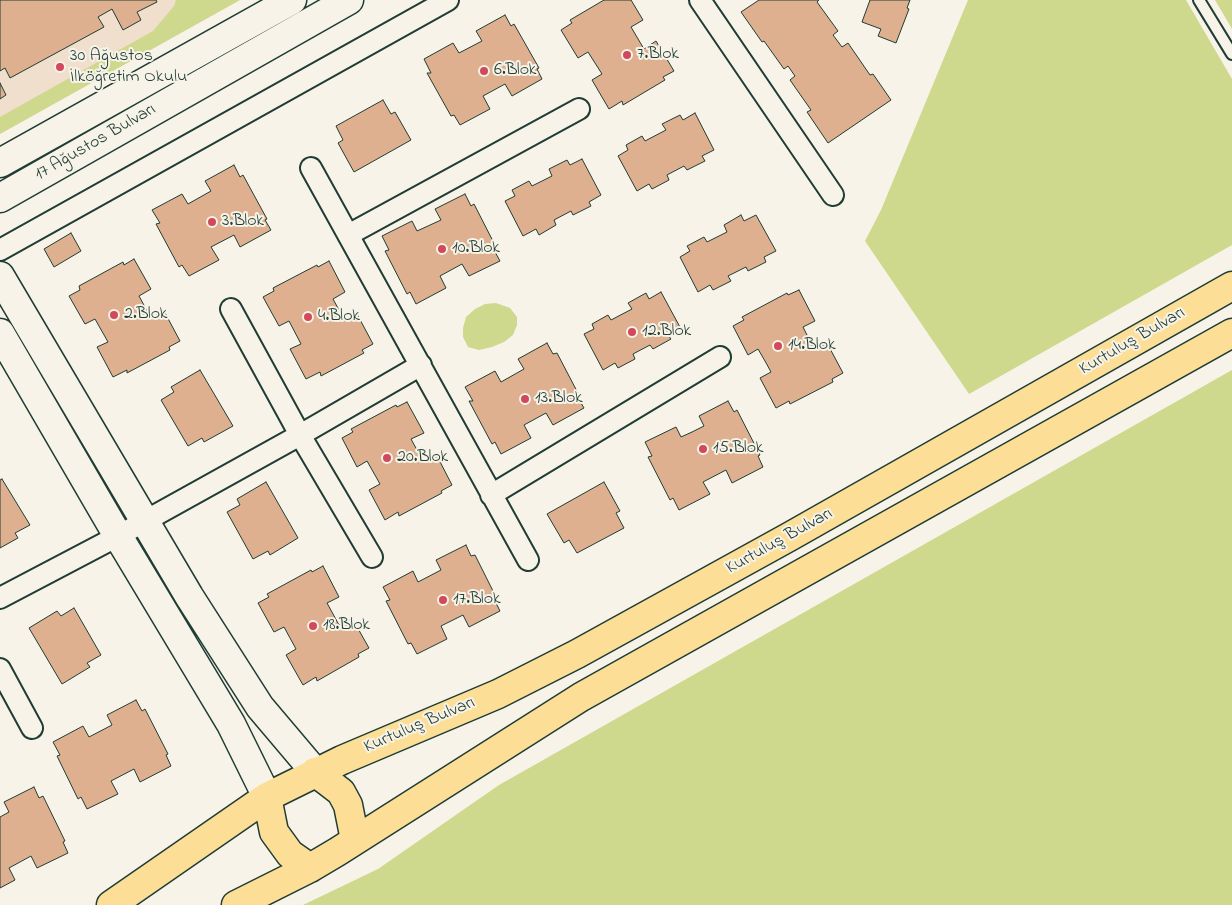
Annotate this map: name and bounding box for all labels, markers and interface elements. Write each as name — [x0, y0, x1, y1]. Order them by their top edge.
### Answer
place label: 7.Blok — [637, 44, 679, 66]
place label: 30 Ağustos İlköğretim Okulu — [70, 46, 187, 88]
marker: 7.Blok — [621, 49, 633, 61]
place label: 6.Blok — [494, 60, 536, 82]
marker: 30 Ağustos İlköğretim Okulu — [54, 61, 66, 73]
marker: 6.Blok — [478, 65, 490, 77]
street label: 17 Ağustos Bulvarı — [32, 100, 160, 186]
place label: 3.Blok — [222, 211, 264, 233]
marker: 3.Blok — [206, 216, 218, 228]
place label: 10.Blok — [452, 238, 500, 260]
marker: 10.Blok — [436, 243, 448, 255]
street label: Kurtuluş Bulvarı — [1076, 303, 1190, 381]
place label: 2.Blok — [124, 304, 167, 326]
place label: 4.Blok — [318, 306, 360, 328]
marker: 2.Blok — [108, 309, 120, 321]
marker: 4.Blok — [302, 311, 314, 323]
place label: 12.Blok — [642, 321, 691, 343]
marker: 12.Blok — [626, 326, 638, 338]
place label: 14.Blok — [788, 335, 836, 357]
marker: 14.Blok — [772, 340, 784, 352]
place label: 13.Blok — [535, 388, 583, 410]
marker: 13.Blok — [519, 393, 531, 405]
place label: 15.Blok — [713, 438, 763, 460]
marker: 15.Blok — [697, 443, 709, 455]
place label: 20.Blok — [397, 447, 448, 469]
marker: 20.Blok — [381, 452, 393, 464]
street label: Kurtuluş Bulvarı — [723, 504, 837, 580]
place label: 17.Blok — [453, 589, 501, 611]
marker: 17.Blok — [437, 594, 449, 606]
place label: 18.Blok — [323, 615, 370, 637]
marker: 18.Blok — [307, 620, 319, 632]
street label: Kurtuluş Bulvarı — [361, 693, 479, 759]

